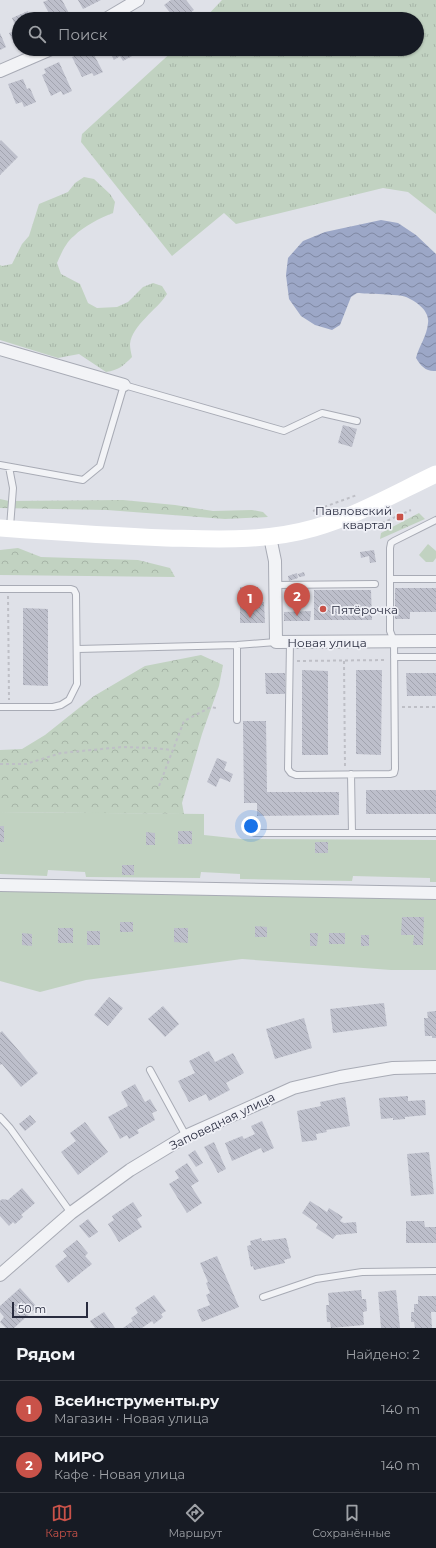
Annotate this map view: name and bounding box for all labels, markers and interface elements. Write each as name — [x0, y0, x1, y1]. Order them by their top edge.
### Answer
search box — [12, 12, 424, 56]
icon: search — [26, 23, 48, 45]
text: Поиск — [58, 25, 107, 44]
place label: Павловский квартал — [315, 503, 392, 532]
marker: Павловский квартал — [395, 512, 405, 522]
pin: 2 — [284, 583, 310, 616]
pin: 1 — [237, 585, 263, 618]
place label: Пятёрочка — [331, 602, 398, 617]
marker: Пятёрочка — [318, 604, 328, 614]
street label: Новая улица — [287, 635, 367, 650]
your location — [241, 816, 261, 836]
street label: Заповедная улица — [167, 1089, 277, 1153]
scale bar — [12, 1300, 88, 1319]
text: 50 m — [18, 1302, 46, 1316]
text: Рядом — [16, 1344, 75, 1364]
text: Найдено: 2 — [346, 1346, 420, 1362]
text: ВсеИнструменты.ру — [54, 1391, 219, 1410]
text: 1 — [26, 1401, 32, 1417]
text: 140 m — [381, 1401, 420, 1417]
text: Магазин · Новая улица — [54, 1410, 209, 1426]
text: МИРО — [54, 1447, 104, 1466]
text: 2 — [25, 1457, 33, 1473]
text: 140 m — [381, 1457, 420, 1473]
text: Кафе · Новая улица — [54, 1466, 185, 1482]
tab: Карта — [45, 1502, 78, 1540]
tab: Маршрут — [168, 1502, 222, 1540]
tab: Сохранённые — [312, 1502, 391, 1540]

